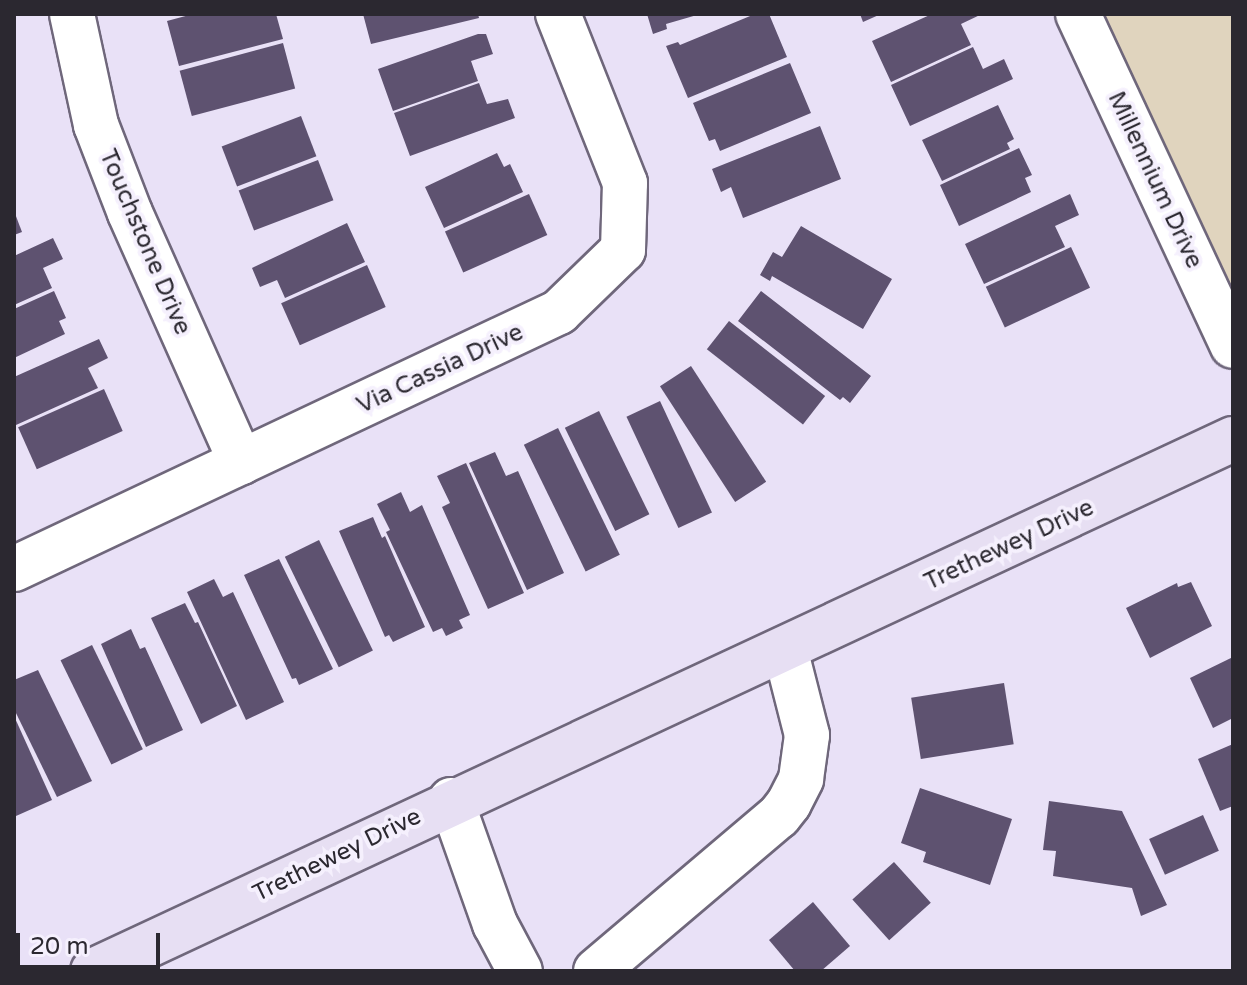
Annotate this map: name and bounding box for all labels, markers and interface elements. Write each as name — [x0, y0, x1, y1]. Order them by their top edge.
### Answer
street label: Millennium Drive — [1101, 87, 1209, 273]
street label: Touchstone Drive — [93, 145, 197, 339]
street label: Via Cassia Drive — [352, 318, 528, 420]
street label: Trethewey Drive — [920, 493, 1098, 597]
street label: Trethewey Drive — [248, 802, 426, 908]
scale bar — [20, 917, 164, 967]
text: 20 m — [30, 932, 88, 961]

